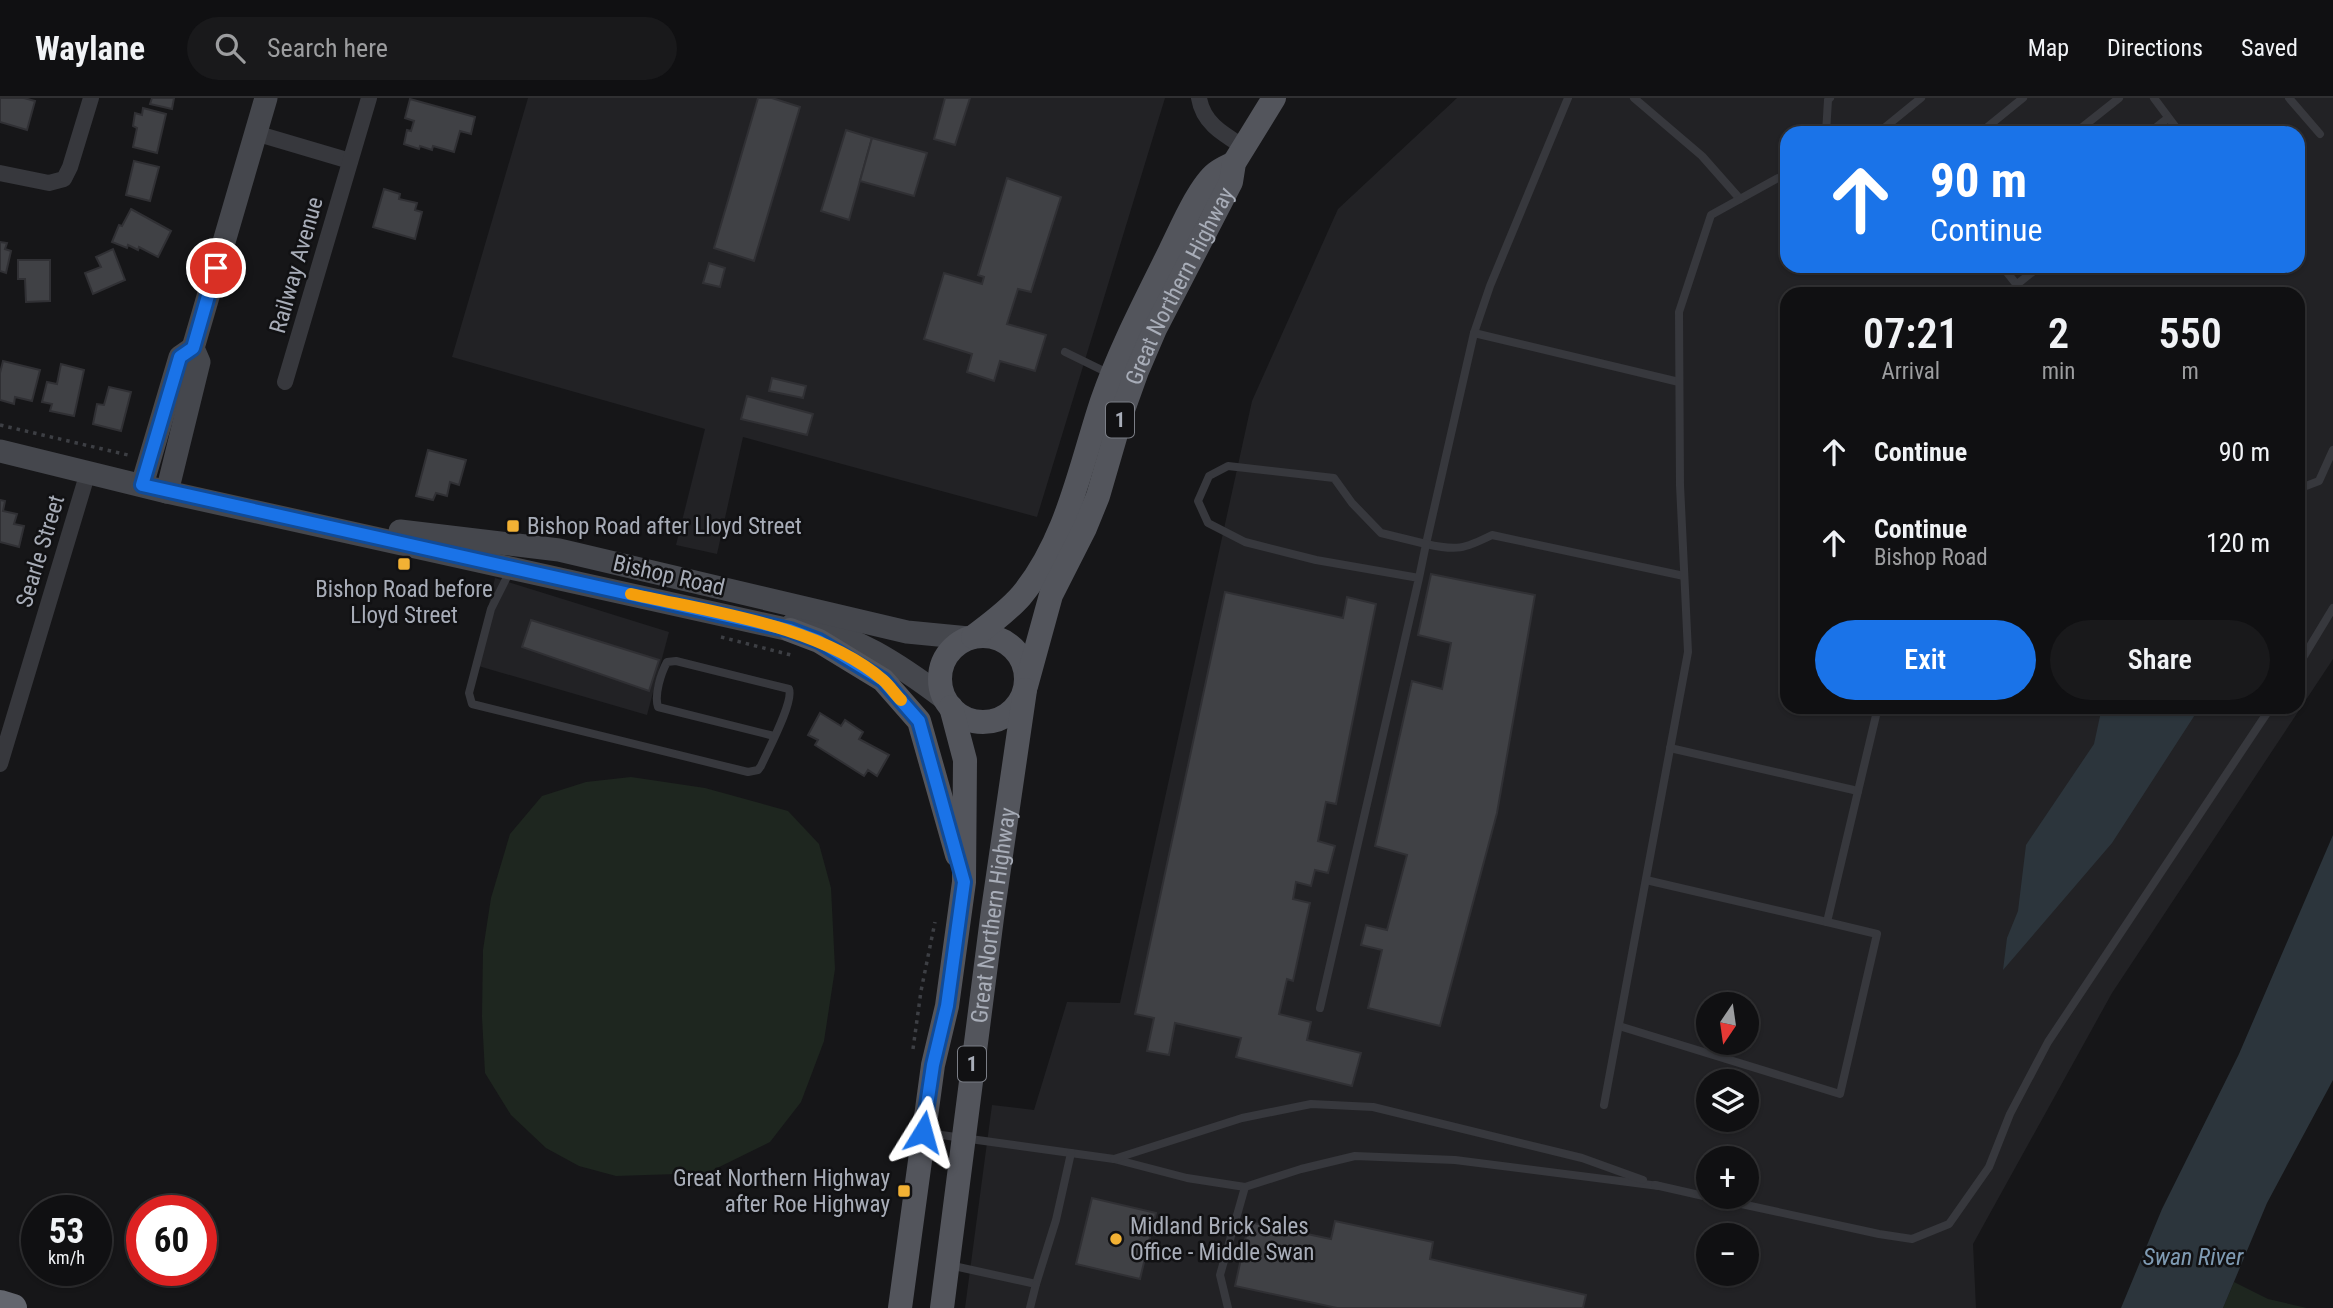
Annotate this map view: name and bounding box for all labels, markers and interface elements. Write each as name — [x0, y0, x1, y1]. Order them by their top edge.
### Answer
search box — [187, 17, 677, 80]
text: Waylane — [35, 29, 145, 68]
icon: search — [211, 29, 249, 67]
text: Search here — [267, 33, 388, 63]
text: Map — [2028, 34, 2069, 62]
text: Directions — [2107, 34, 2203, 62]
text: Saved — [2241, 34, 2298, 62]
text: 90 m — [1930, 152, 2027, 209]
icon: ahead — [1815, 154, 1906, 245]
street label: Great Northern Highway — [1120, 182, 1240, 389]
street label: Railway Avenue — [264, 194, 329, 336]
text: Continue — [1930, 211, 2042, 249]
pin — [186, 238, 246, 298]
icon: arrive — [197, 249, 235, 287]
text: 07:21 — [1863, 309, 1959, 358]
text: 2 — [2048, 309, 2069, 358]
text: 550 — [2159, 309, 2222, 358]
text: Arrival — [1882, 358, 1940, 385]
text: min — [2042, 358, 2075, 385]
text: m — [2182, 358, 2199, 385]
road number: 1 — [1106, 402, 1134, 438]
icon: ahead — [1815, 433, 1853, 471]
text: Continue — [1874, 437, 1967, 467]
text: 90 m — [2219, 437, 2270, 467]
street label: Searle Street — [11, 492, 70, 611]
place label: Bishop Road after Lloyd Street — [527, 513, 802, 540]
text: Continue — [1874, 514, 1967, 544]
marker: Bishop Road after Lloyd Street — [505, 518, 521, 534]
icon: ahead — [1815, 524, 1853, 562]
text: 120 m — [2206, 528, 2270, 558]
text: Bishop Road — [1874, 544, 1988, 571]
street label: Bishop Road — [610, 550, 727, 601]
marker: Bishop Road before Lloyd Street — [396, 556, 412, 572]
place label: Bishop Road before Lloyd Street — [315, 576, 493, 629]
button: Exit — [1815, 620, 2036, 700]
button: Share — [2050, 620, 2270, 700]
street label: Great Northern Highway — [966, 805, 1022, 1025]
north arrow — [1696, 992, 1759, 1055]
map controls — [1696, 992, 1759, 1286]
road number: 1 — [958, 1046, 986, 1082]
button: layers — [1696, 1069, 1759, 1132]
position arrow — [886, 1095, 960, 1169]
button: + — [1696, 1146, 1759, 1209]
place label: Great Northern Highway after Roe Highway — [673, 1165, 890, 1218]
marker: Great Northern Highway after Roe Highway — [896, 1183, 912, 1199]
speed limit sign: 60 — [126, 1195, 217, 1286]
text: 53 — [49, 1211, 84, 1252]
place label: Midland Brick Sales Office - Middle Swan — [1130, 1213, 1314, 1266]
button: − — [1696, 1223, 1759, 1286]
marker: Midland Brick Sales Office - Middle Swan — [1108, 1231, 1124, 1247]
water label: Swan River — [2143, 1243, 2244, 1271]
text: km/h — [48, 1247, 85, 1268]

